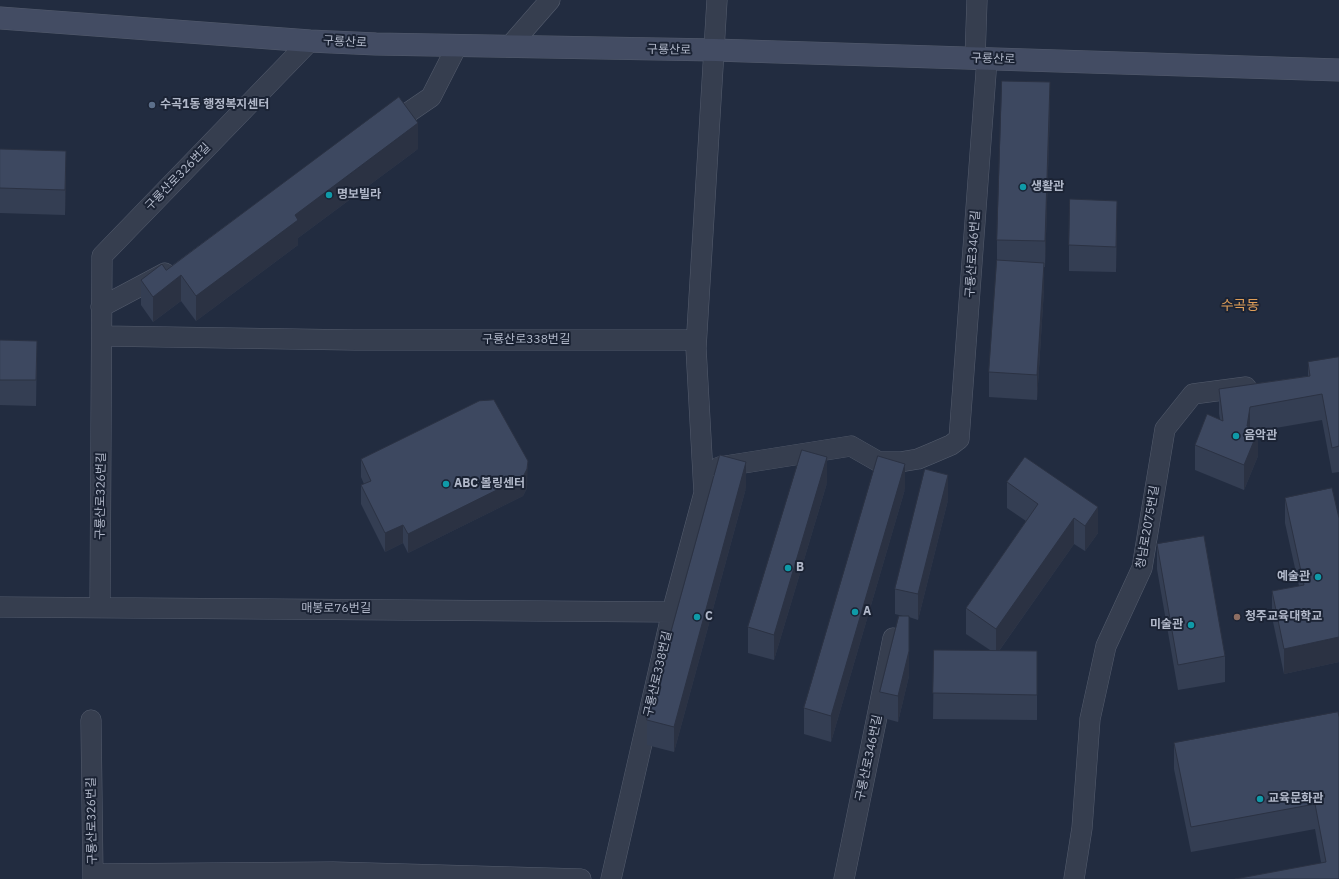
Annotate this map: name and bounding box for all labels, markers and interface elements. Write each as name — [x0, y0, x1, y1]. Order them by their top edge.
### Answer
street label: 구룡산로 — [323, 34, 367, 50]
street label: 구룡산로 — [647, 42, 691, 58]
street label: 구룡산로 — [971, 51, 1015, 67]
place label: 수곡1동 행정복지센터 — [160, 98, 269, 112]
marker: 수곡1동 행정복지센터 — [147, 100, 157, 110]
street label: 구룡산로326번길 — [142, 140, 214, 214]
place label: 생활관 — [1031, 180, 1064, 194]
marker: 생활관 — [1018, 182, 1028, 192]
place label: 명보빌라 — [337, 188, 381, 202]
marker: 명보빌라 — [324, 190, 334, 200]
street label: 구룡산로346번길 — [963, 210, 983, 298]
district label: 수곡동 — [1221, 298, 1259, 314]
street label: 구룡산로338번길 — [482, 333, 570, 347]
place label: 음악관 — [1244, 429, 1277, 443]
marker: 음악관 — [1231, 431, 1241, 441]
street label: 구룡산로326번길 — [93, 452, 109, 540]
place label: ABC 볼링센터 — [454, 477, 525, 491]
marker: ABC 볼링센터 — [441, 479, 451, 489]
street label: 청남로2075번길 — [1134, 484, 1162, 570]
place label: B — [796, 561, 804, 575]
marker: B — [783, 563, 793, 573]
place label: 예술관 — [1277, 570, 1310, 584]
marker: 예술관 — [1313, 572, 1323, 582]
street label: 매봉로76번길 — [301, 602, 371, 616]
place label: A — [863, 605, 871, 619]
marker: A — [850, 607, 860, 617]
place label: C — [705, 610, 713, 624]
place label: 청주교육대학교 — [1245, 610, 1322, 624]
marker: C — [692, 612, 702, 622]
marker: 청주교육대학교 — [1232, 612, 1242, 622]
place label: 미술관 — [1150, 618, 1183, 632]
marker: 미술관 — [1186, 620, 1196, 630]
street label: 구룡산로338번길 — [641, 630, 675, 718]
street label: 구룡산로346번길 — [853, 714, 885, 802]
street label: 구룡산로326번길 — [84, 777, 100, 865]
place label: 교육문화관 — [1268, 792, 1323, 806]
marker: 교육문화관 — [1255, 794, 1265, 804]

